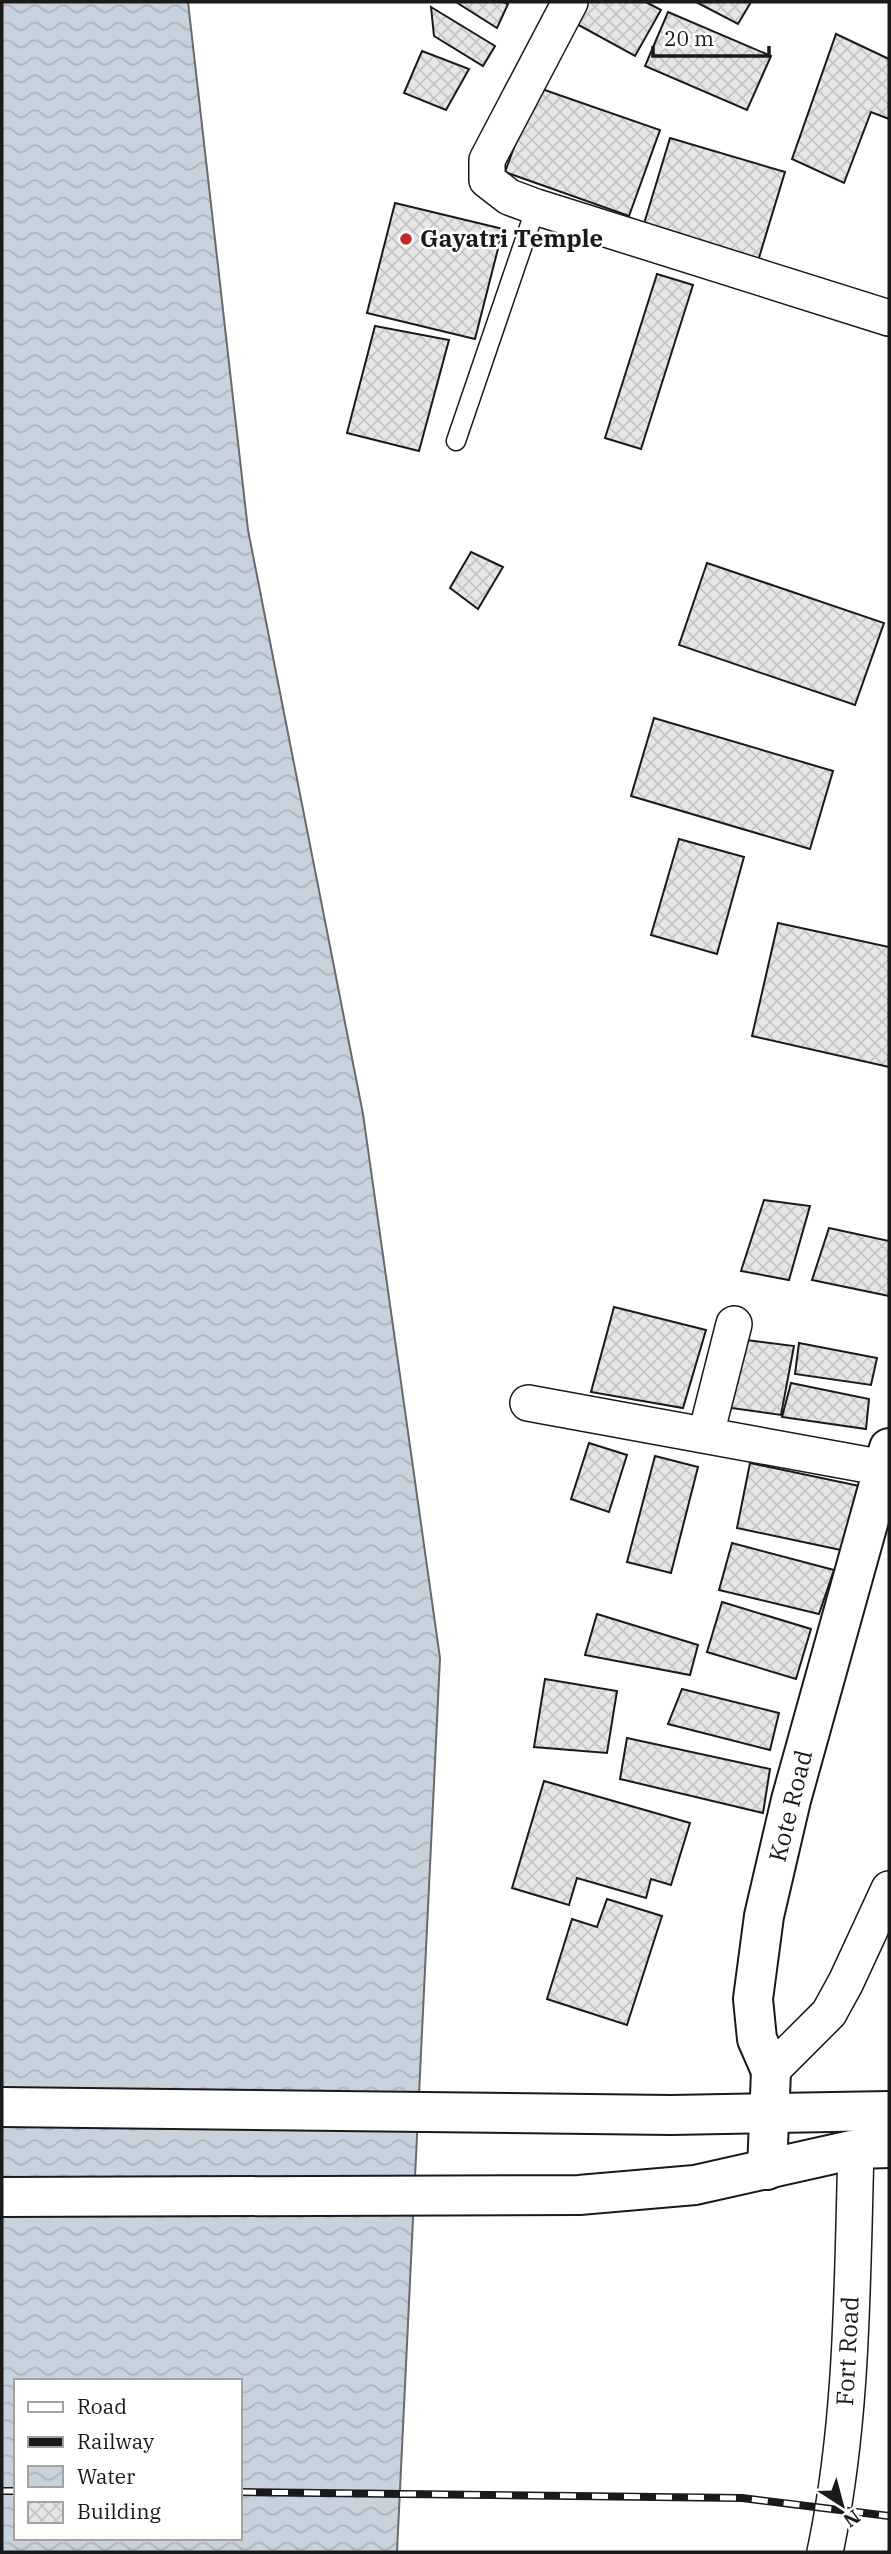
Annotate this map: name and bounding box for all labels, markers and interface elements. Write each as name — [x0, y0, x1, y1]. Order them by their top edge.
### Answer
scale bar — [653, 14, 768, 58]
text: 20 m — [664, 24, 714, 52]
place label: Gayatri Temple — [420, 222, 603, 254]
marker: Gayatri Temple — [398, 231, 414, 247]
street label: Kote Road — [761, 1747, 819, 1865]
street label: Fort Road — [828, 2295, 866, 2407]
legend — [14, 2379, 242, 2540]
text: Road — [77, 2392, 127, 2420]
text: Railway — [77, 2427, 155, 2455]
text: Water — [77, 2462, 136, 2490]
north arrow — [807, 2470, 877, 2540]
text: Building — [77, 2497, 162, 2525]
text: N — [839, 2505, 865, 2533]

